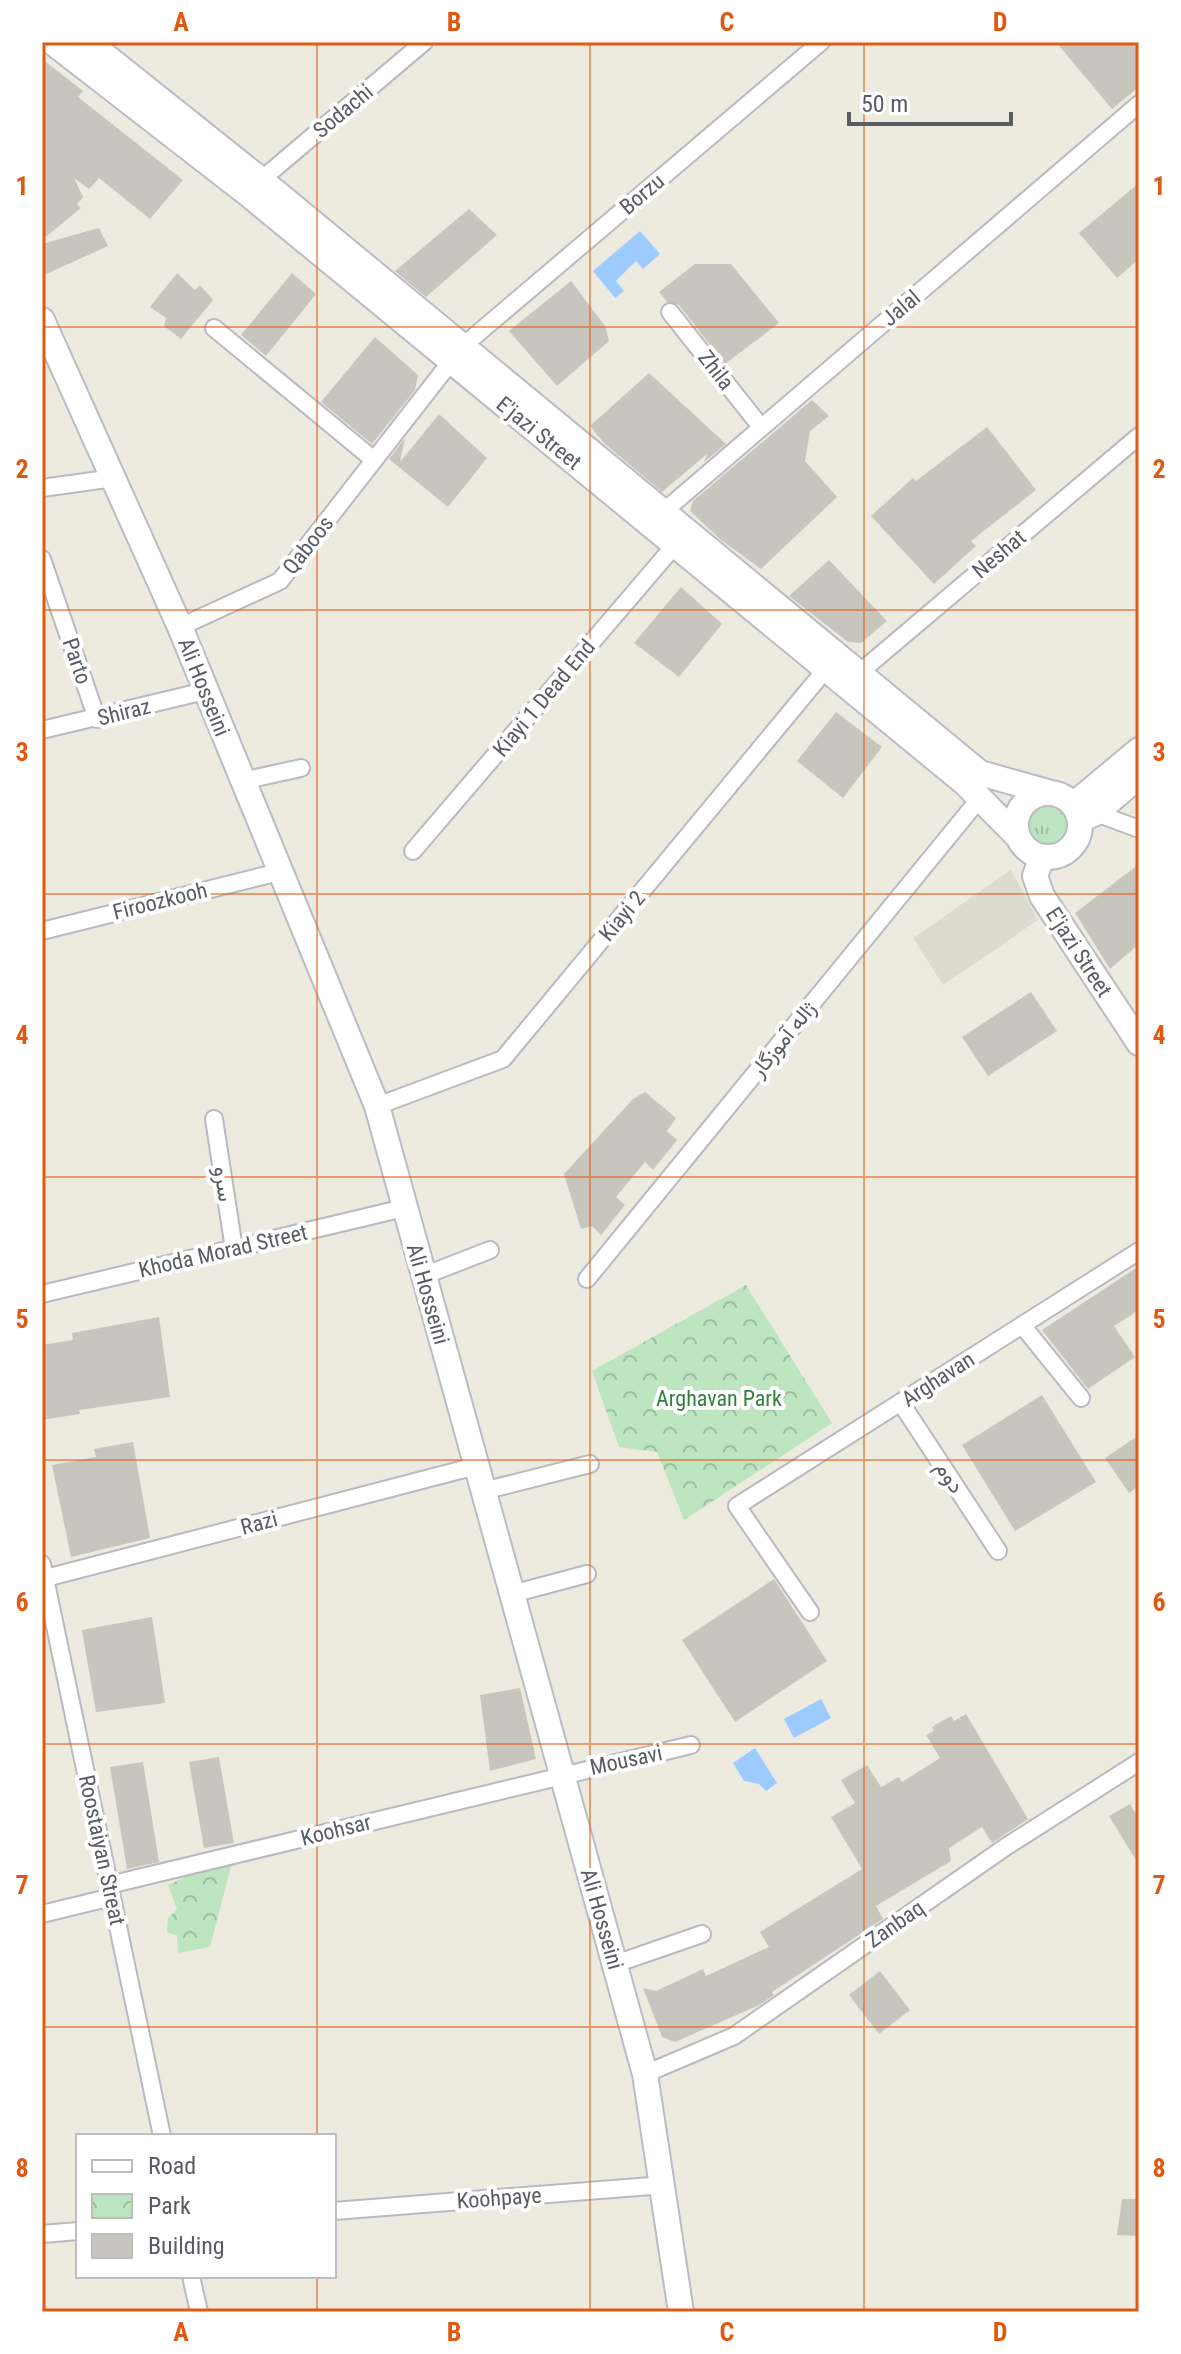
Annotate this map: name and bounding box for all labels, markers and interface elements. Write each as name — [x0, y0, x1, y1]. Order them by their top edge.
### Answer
text: A — [173, 7, 189, 37]
text: B — [447, 7, 461, 37]
text: C — [720, 7, 735, 37]
text: D — [993, 7, 1007, 37]
scale bar — [849, 76, 1011, 126]
street label: Sodachi — [308, 79, 378, 143]
text: 50 m — [861, 90, 908, 118]
street label: Borzu — [615, 168, 669, 220]
text: 1 — [15, 171, 29, 201]
text: 1 — [1152, 171, 1166, 201]
street label: Jalal — [877, 285, 925, 331]
street label: Zhila — [693, 345, 739, 395]
street label: E'jazi Street — [492, 391, 586, 475]
text: 2 — [15, 454, 29, 484]
text: 2 — [1152, 454, 1166, 484]
street label: Qaboos — [278, 511, 338, 579]
street label: Neshat — [967, 525, 1031, 583]
street label: Ali Hosseini — [173, 634, 235, 740]
street label: Parto — [57, 635, 97, 687]
street label: Kiayi 1 Dead End — [488, 635, 600, 761]
street label: Shiraz — [95, 693, 153, 731]
text: 3 — [15, 737, 29, 767]
text: 3 — [1152, 737, 1166, 767]
street label: Firoozkooh — [110, 877, 210, 925]
street label: Kiayi 2 — [594, 886, 650, 946]
street label: E'jazi Street — [1041, 903, 1117, 1001]
street label: ژاله آموزگار — [744, 996, 822, 1083]
text: 4 — [15, 1020, 29, 1050]
text: 4 — [1152, 1020, 1166, 1050]
street label: سرو — [208, 1165, 239, 1203]
street label: Khoda Morad Street — [136, 1219, 310, 1283]
street label: Ali Hosseini — [402, 1241, 454, 1347]
text: 5 — [15, 1304, 29, 1334]
text: 5 — [1152, 1304, 1166, 1334]
street label: Arghavan — [897, 1346, 979, 1412]
park label: Arghavan Park — [656, 1386, 782, 1411]
street label: دوم — [929, 1456, 970, 1499]
street label: Razi — [238, 1506, 280, 1540]
text: 6 — [15, 1587, 29, 1617]
text: 6 — [1152, 1587, 1166, 1617]
street label: Mousavi — [588, 1740, 664, 1780]
street label: Roostaiyan Streat — [74, 1773, 130, 1927]
street label: Koohsar — [298, 1809, 374, 1851]
street label: Ali Hosseini — [576, 1866, 628, 1972]
text: 7 — [15, 1870, 29, 1900]
text: 7 — [1152, 1870, 1166, 1900]
street label: Zanbaq — [861, 1895, 929, 1953]
legend — [76, 2134, 336, 2278]
text: Road — [148, 2152, 196, 2180]
text: 8 — [15, 2153, 29, 2183]
text: 8 — [1152, 2153, 1166, 2183]
street label: Koohpaye — [456, 2183, 542, 2213]
text: Park — [148, 2192, 191, 2220]
text: Building — [148, 2232, 225, 2260]
text: A — [173, 2317, 189, 2347]
text: B — [447, 2317, 461, 2347]
text: C — [720, 2317, 735, 2347]
text: D — [993, 2317, 1007, 2347]

